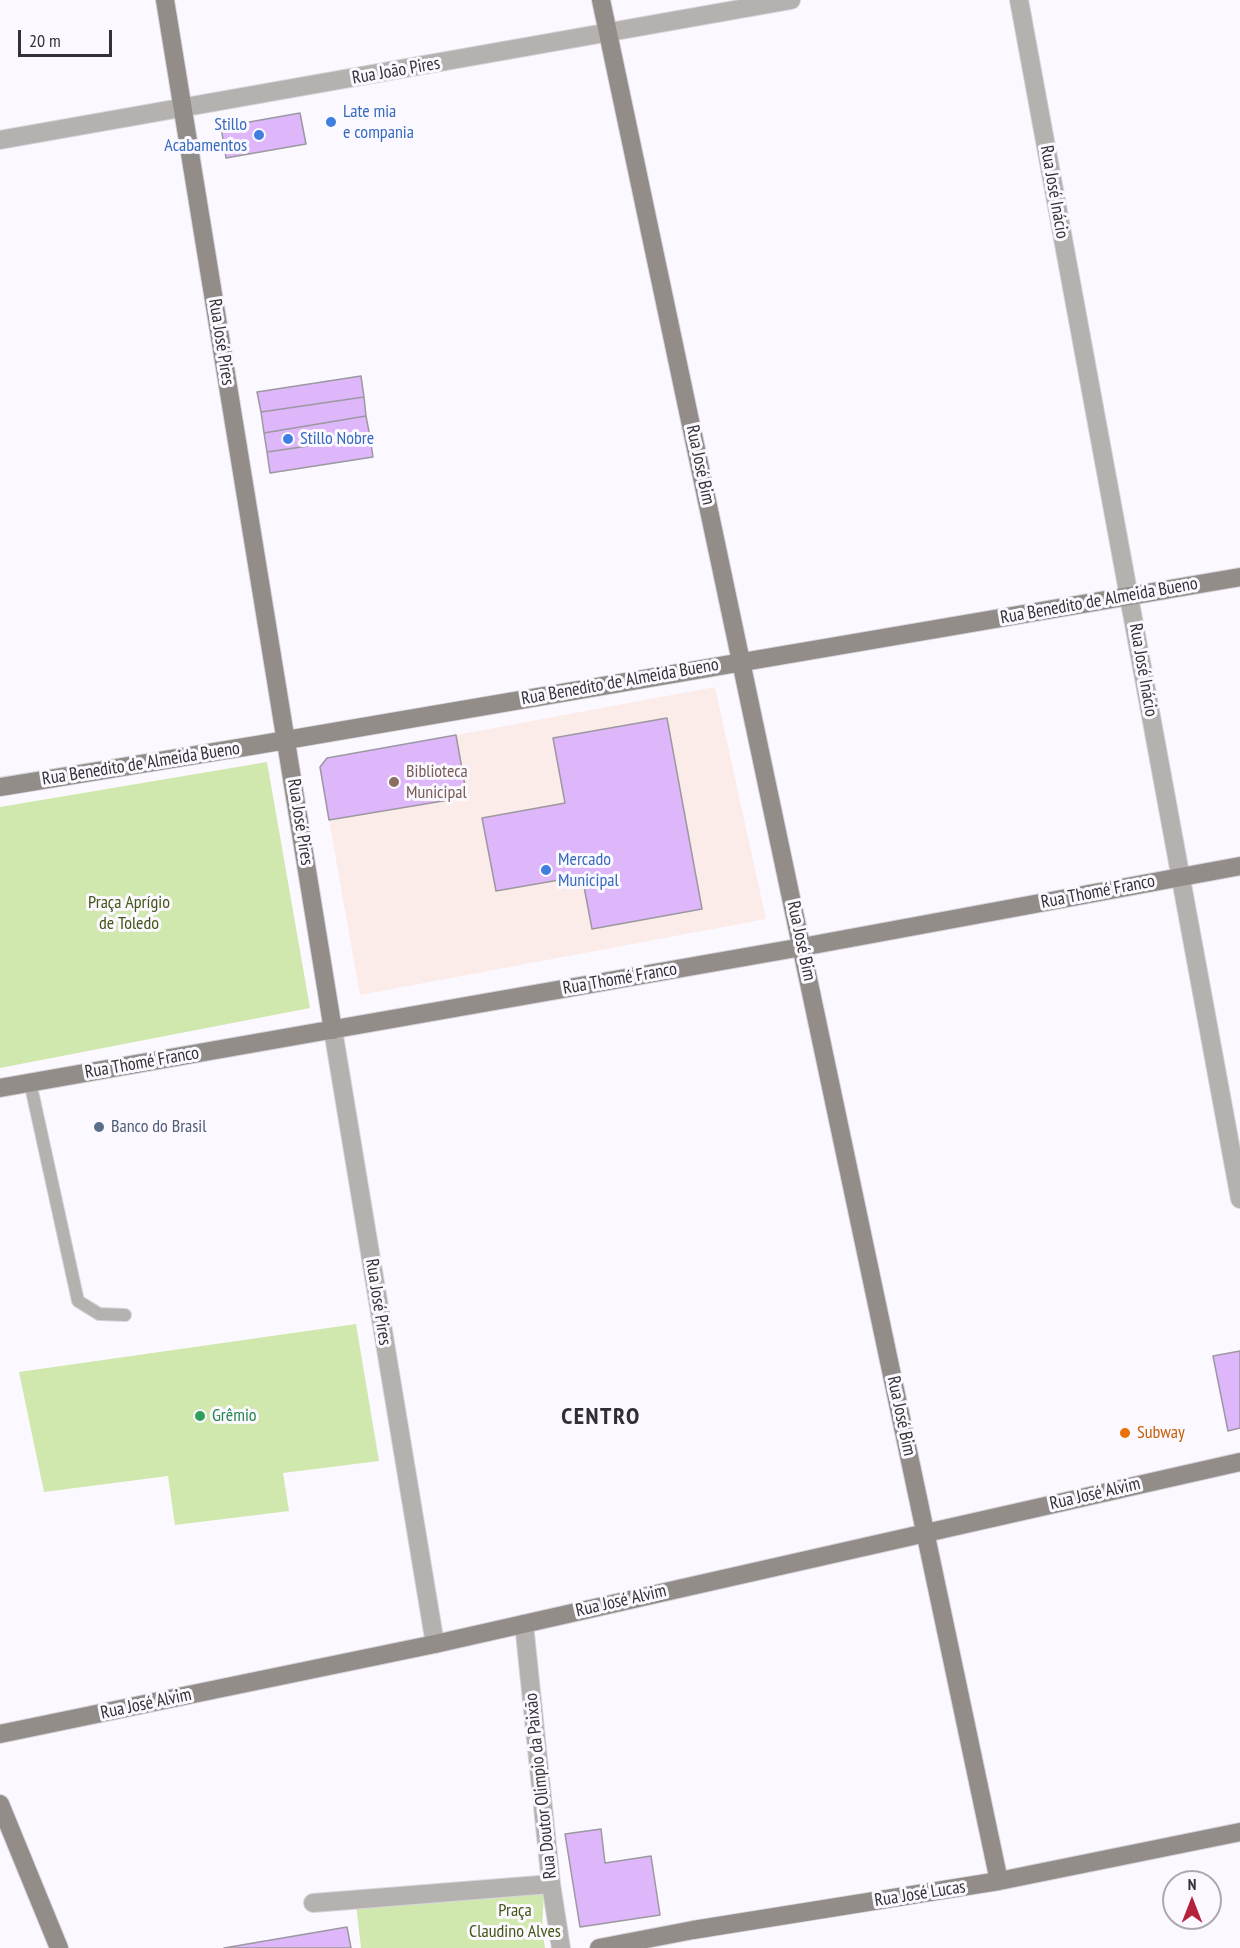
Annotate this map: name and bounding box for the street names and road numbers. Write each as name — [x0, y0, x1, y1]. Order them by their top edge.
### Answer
street label: Rua João Pires — [350, 53, 442, 89]
street label: Rua José Inácio — [1035, 144, 1073, 240]
street label: Rua José Pires — [203, 297, 239, 387]
street label: Rua José Bim — [681, 423, 719, 507]
street label: Rua Benedito de Almeida Bueno — [999, 573, 1199, 629]
street label: Rua José Inácio — [1124, 622, 1162, 718]
street label: Rua Benedito de Almeida Bueno — [520, 654, 720, 710]
street label: Rua Benedito de Almeida Bueno — [41, 738, 241, 790]
street label: Rua José Pires — [282, 777, 318, 867]
street label: Rua Thomé Franco — [1039, 870, 1157, 914]
street label: Rua José Bim — [782, 899, 820, 983]
street label: Rua Thomé Franco — [561, 958, 679, 1000]
street label: Rua Thomé Franco — [83, 1042, 201, 1084]
street label: Rua José Pires — [360, 1257, 396, 1347]
street label: Rua José Bim — [882, 1374, 920, 1458]
street label: Rua José Alvim — [1048, 1473, 1142, 1515]
street label: Rua José Alvim — [574, 1580, 668, 1622]
street label: Rua José Alvim — [99, 1684, 193, 1724]
street label: Rua Doutor Olimpio da Paixão — [520, 1692, 562, 1880]
street label: Rua José Lucas — [873, 1876, 967, 1912]

